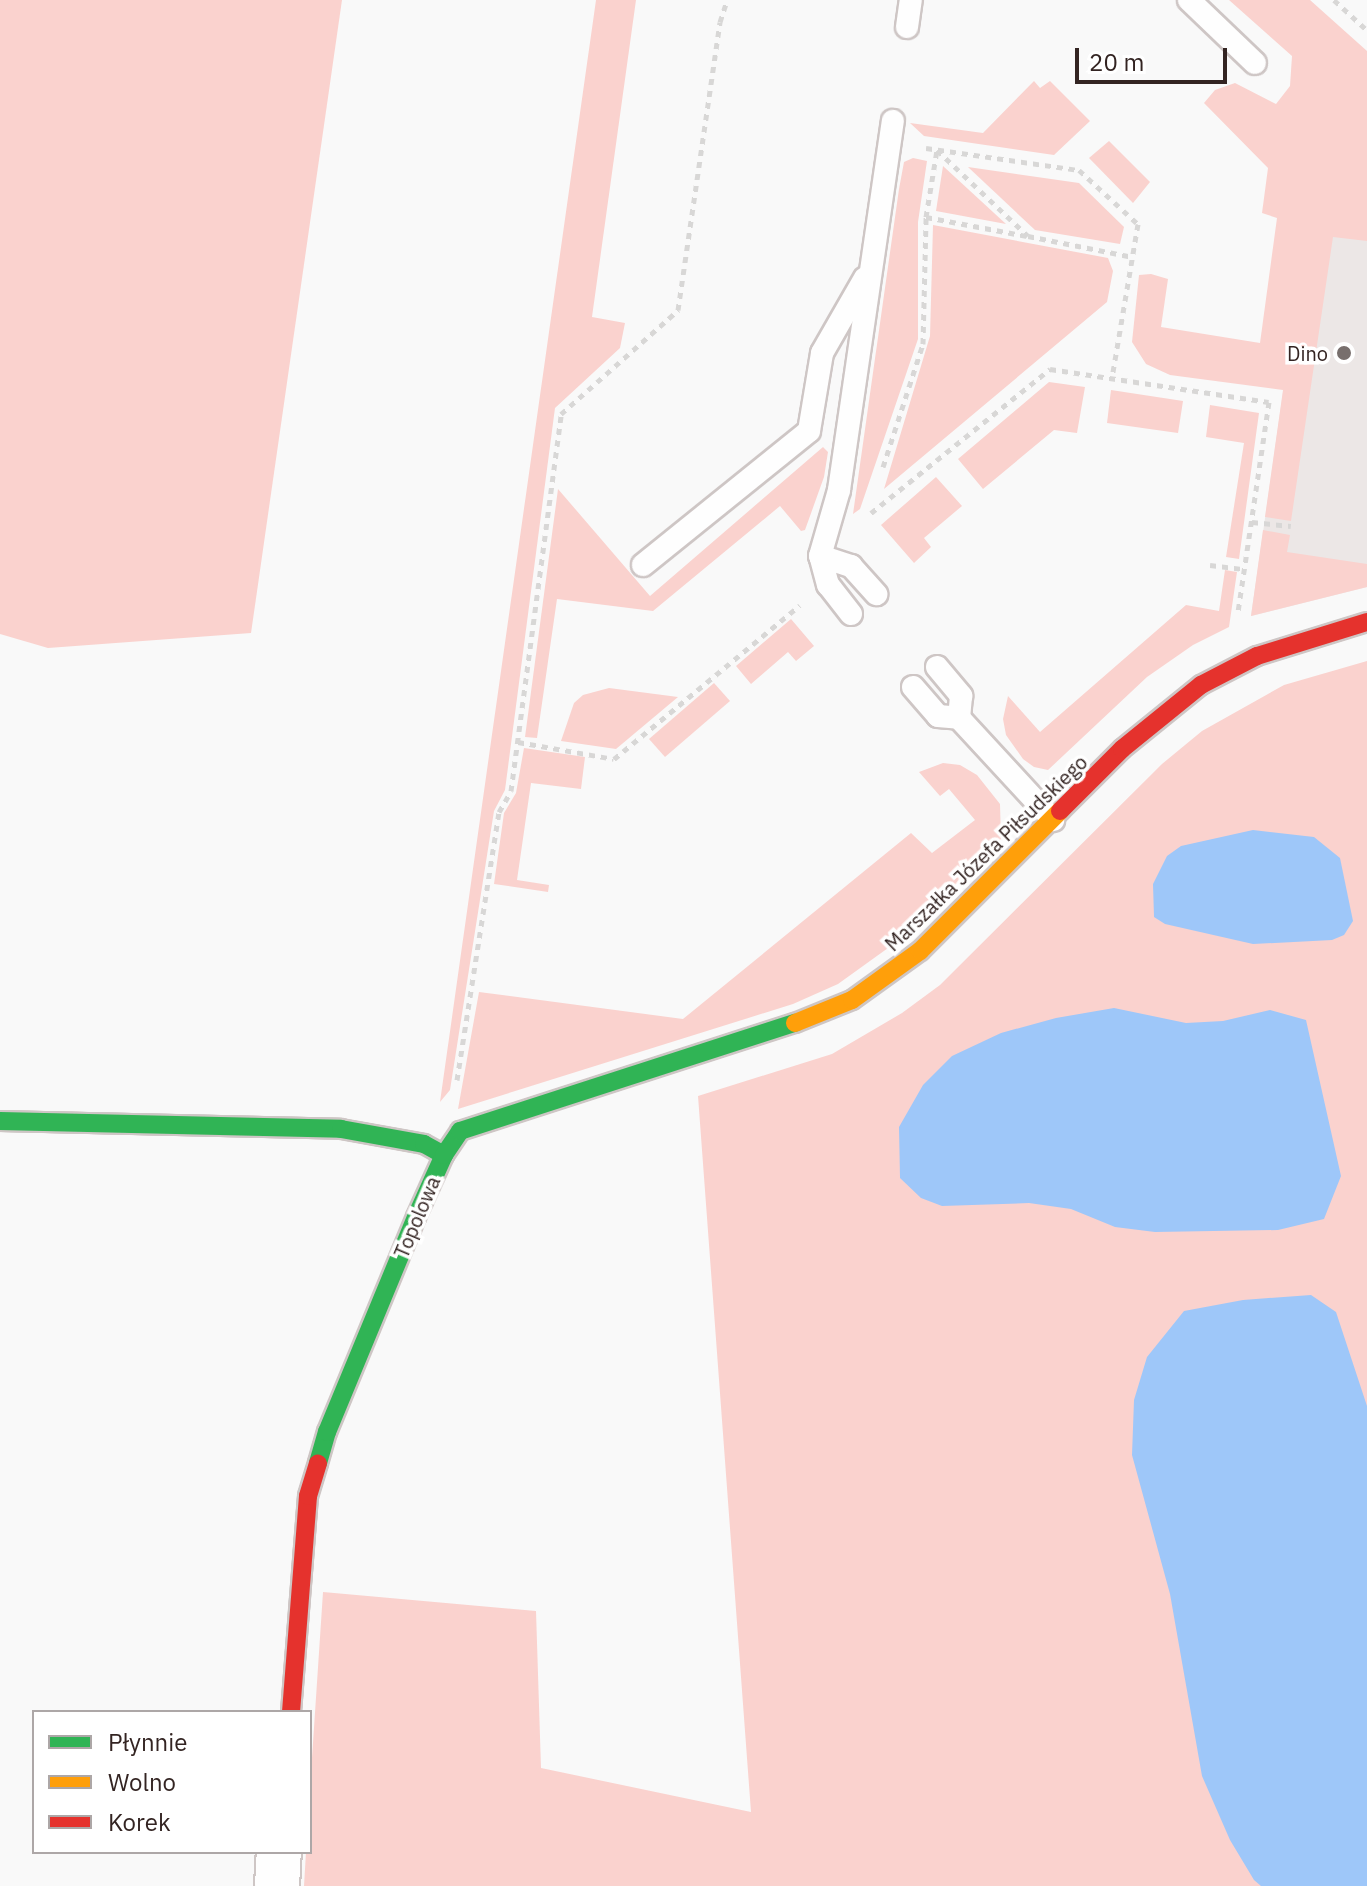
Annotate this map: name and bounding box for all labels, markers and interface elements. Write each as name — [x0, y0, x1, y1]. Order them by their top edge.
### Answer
scale bar — [1079, 32, 1231, 82]
text: 20 m — [1089, 46, 1144, 78]
place label: Dino — [1287, 341, 1328, 365]
marker: Dino — [1335, 344, 1353, 362]
street label: Marszałka Józefa Piłsudskiego — [880, 750, 1092, 956]
street label: Topolowa — [389, 1172, 445, 1262]
legend — [32, 1710, 312, 1854]
text: Płynnie — [108, 1726, 187, 1758]
text: Wolno — [108, 1766, 176, 1798]
text: Korek — [108, 1806, 171, 1838]

